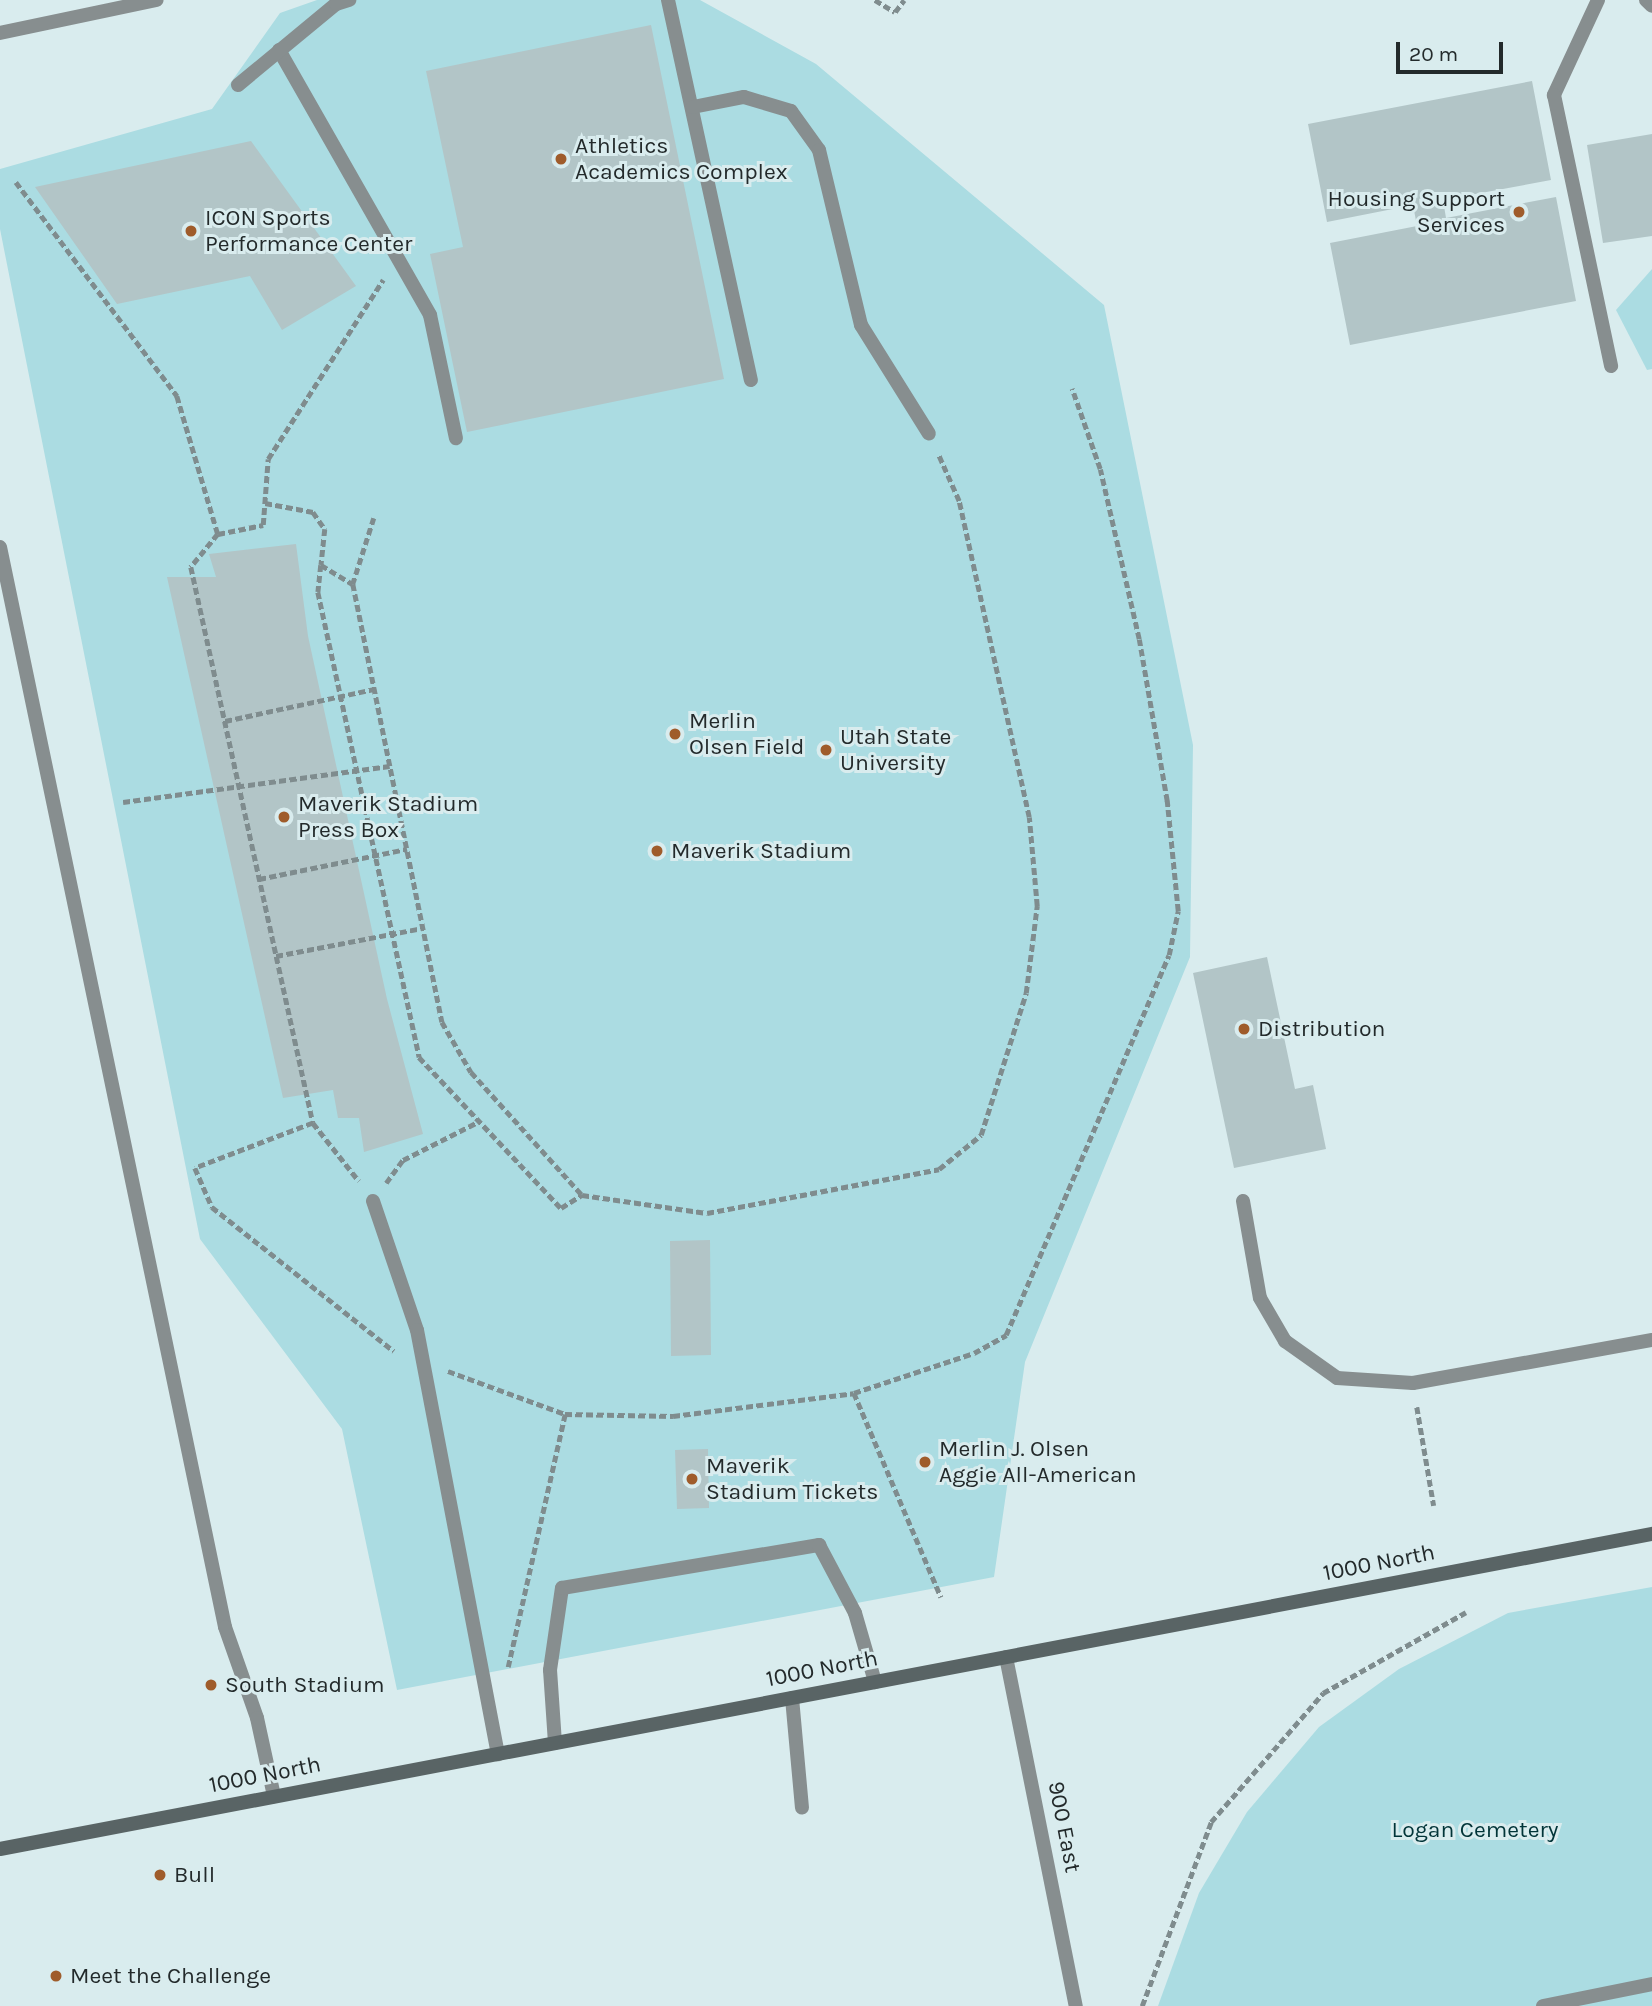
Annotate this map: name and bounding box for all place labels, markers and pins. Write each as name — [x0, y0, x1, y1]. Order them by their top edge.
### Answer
place label: Athletics Academics Complex — [575, 132, 788, 186]
marker: Athletics Academics Complex — [553, 151, 569, 167]
place label: Housing Support Services — [1328, 185, 1505, 239]
place label: ICON Sports Performance Center — [205, 204, 412, 258]
marker: Housing Support Services — [1511, 204, 1527, 220]
marker: ICON Sports Performance Center — [183, 223, 199, 239]
place label: Merlin Olsen Field — [689, 707, 804, 761]
place label: Utah State University — [840, 723, 951, 777]
marker: Merlin Olsen Field — [667, 726, 683, 742]
marker: Utah State University — [818, 742, 834, 758]
place label: Maverik Stadium Press Box — [298, 790, 478, 844]
marker: Maverik Stadium Press Box — [276, 809, 292, 825]
place label: Maverik Stadium — [671, 837, 851, 865]
marker: Maverik Stadium — [649, 843, 665, 859]
place label: Distribution — [1258, 1015, 1385, 1043]
marker: Distribution — [1236, 1021, 1252, 1037]
place label: Merlin J. Olsen Aggie All-American — [939, 1435, 1137, 1489]
place label: Maverik Stadium Tickets — [706, 1452, 878, 1506]
marker: Merlin J. Olsen Aggie All-American — [917, 1454, 933, 1470]
marker: Maverik Stadium Tickets — [684, 1471, 700, 1487]
place label: South Stadium — [225, 1671, 385, 1699]
marker: South Stadium — [203, 1677, 219, 1693]
place label: Bull — [174, 1861, 215, 1889]
marker: Bull — [152, 1867, 168, 1883]
place label: Meet the Challenge — [70, 1962, 271, 1990]
marker: Meet the Challenge — [48, 1968, 64, 1984]

